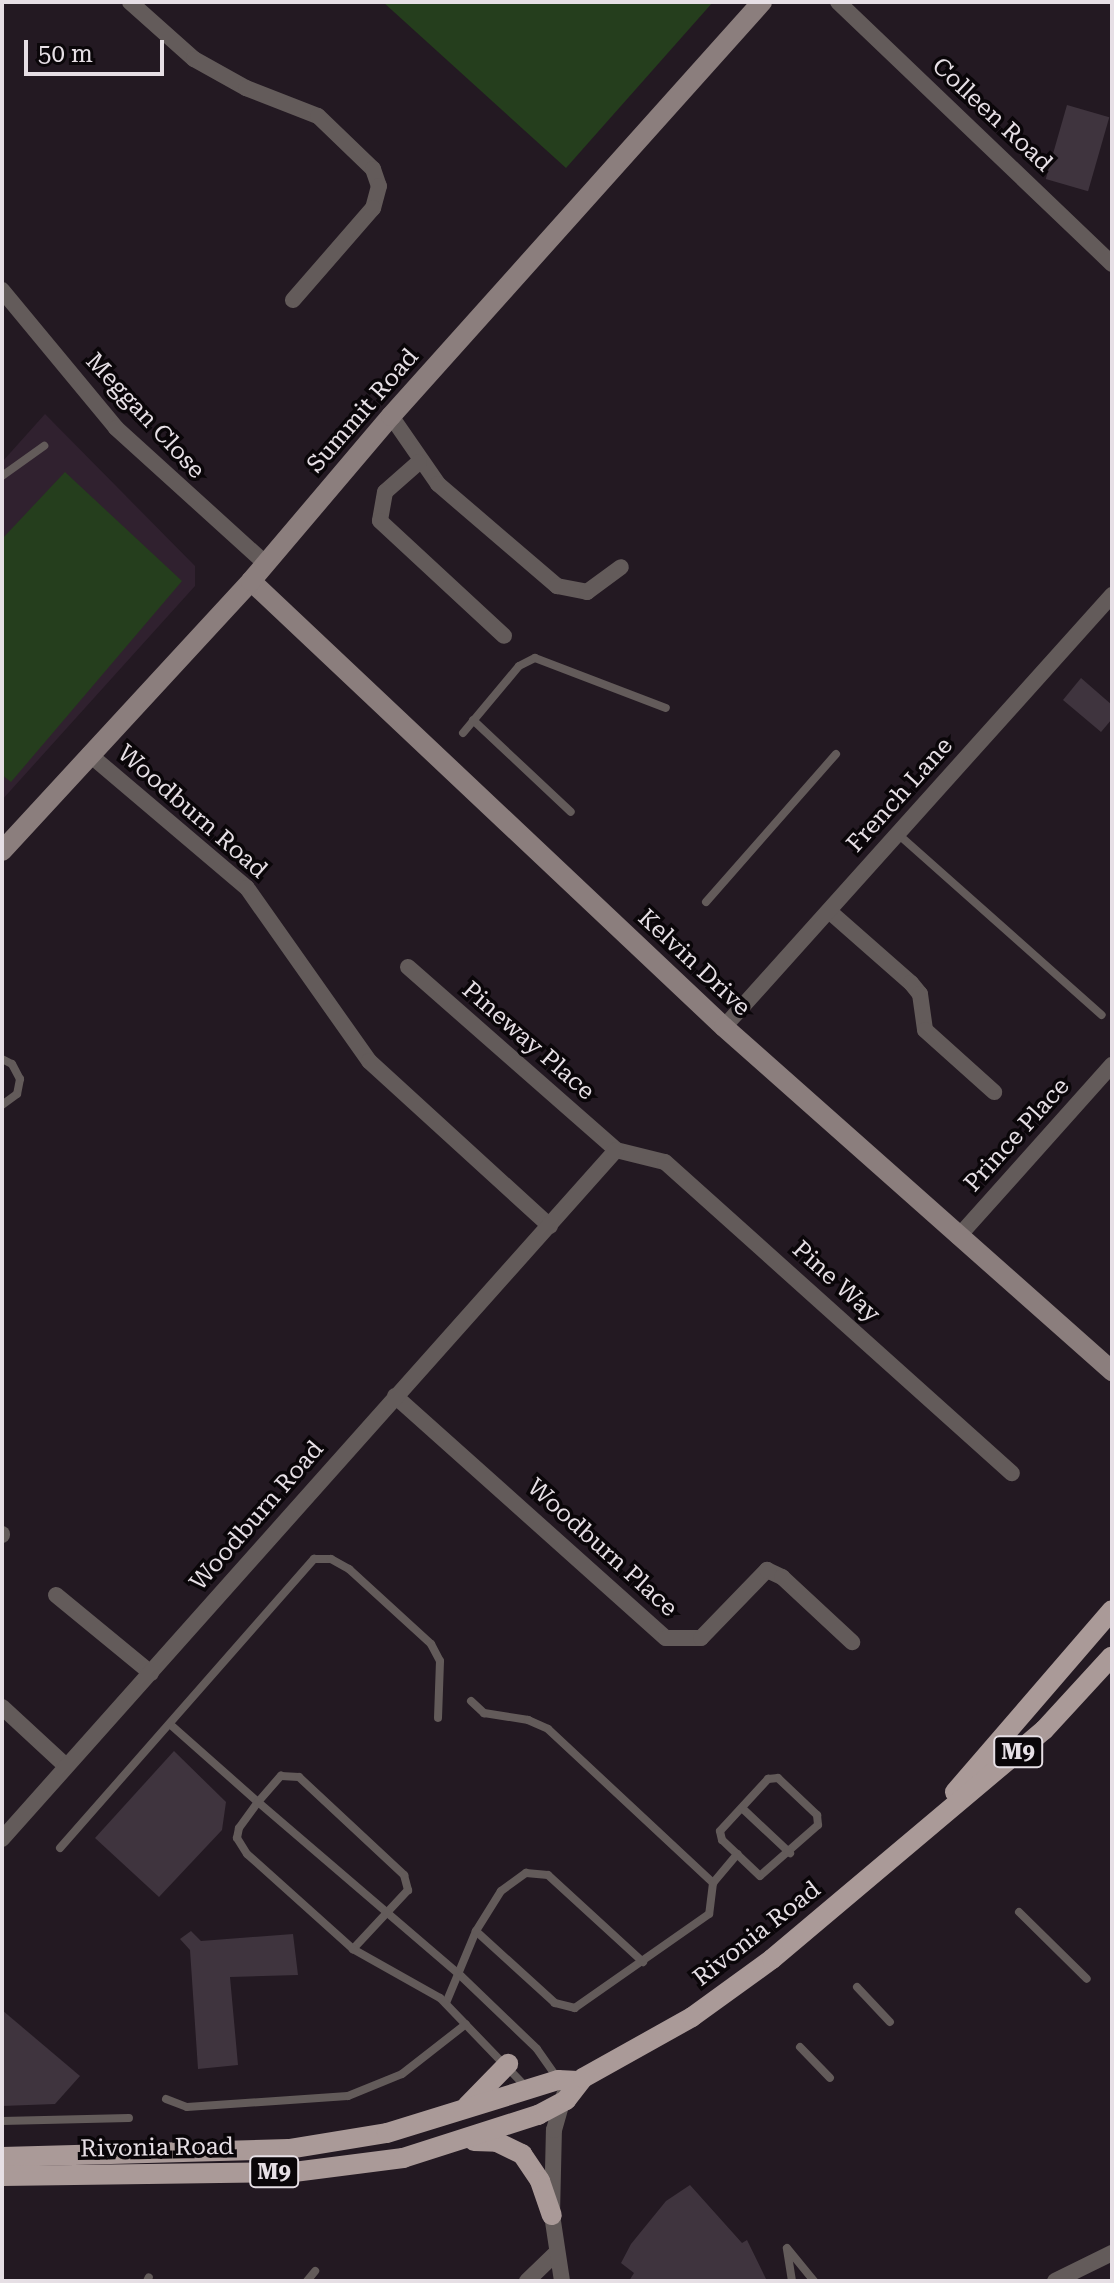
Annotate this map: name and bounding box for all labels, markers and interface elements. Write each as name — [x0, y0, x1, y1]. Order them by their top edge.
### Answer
scale bar — [28, 24, 168, 74]
text: 50 m — [38, 40, 93, 68]
street label: Colleen Road — [926, 52, 1058, 178]
street label: Summit Road — [301, 343, 425, 479]
street label: Meggan Close — [79, 347, 211, 485]
street label: French Lane — [841, 732, 959, 858]
street label: Woodburn Road — [111, 739, 273, 885]
street label: Kelvin Drive — [632, 904, 756, 1022]
street label: Pineway Place — [456, 976, 600, 1106]
street label: Prince Place — [958, 1072, 1076, 1198]
street label: Pine Way — [786, 1235, 886, 1329]
street label: Woodburn Road — [184, 1435, 330, 1597]
street label: Woodburn Place — [521, 1473, 683, 1623]
road number: M9 — [992, 1734, 1044, 1770]
street label: Rivonia Road — [688, 1875, 826, 1993]
street label: Rivonia Road — [80, 2132, 234, 2164]
road number: M9 — [248, 2154, 300, 2190]

